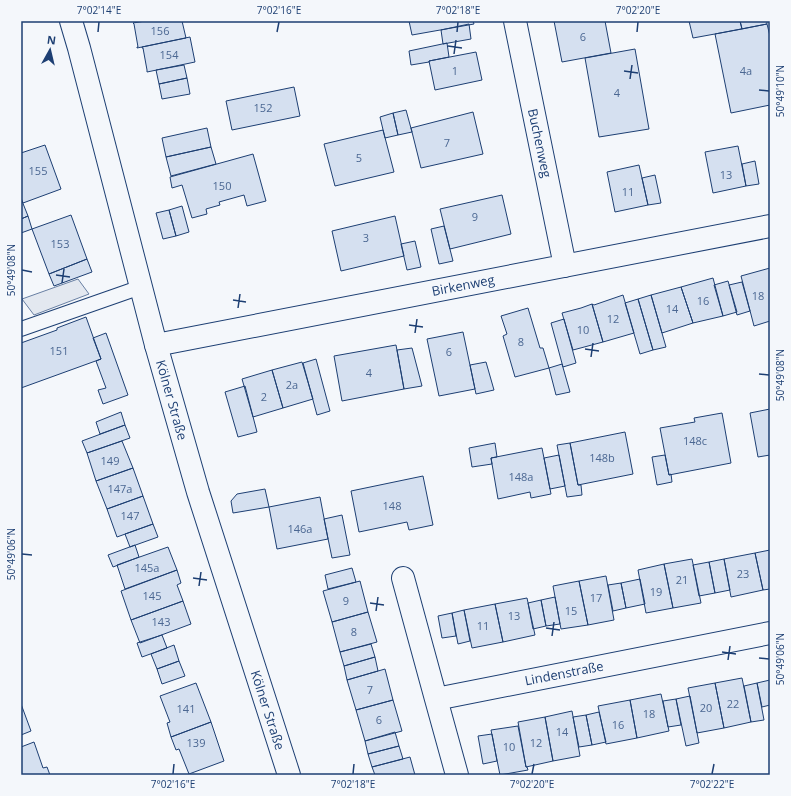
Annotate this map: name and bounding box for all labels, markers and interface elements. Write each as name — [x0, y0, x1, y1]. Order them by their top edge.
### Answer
text: 7°02'14"E — [77, 3, 121, 17]
text: 7°02'16"E — [257, 3, 301, 17]
text: 7°02'18"E — [436, 3, 480, 17]
text: 7°02'20"E — [616, 3, 660, 17]
house number: 156 — [151, 23, 169, 38]
house number: 6 — [580, 29, 586, 44]
north arrow — [30, 30, 70, 70]
text: N — [46, 32, 57, 48]
house number: 154 — [160, 47, 179, 62]
house number: 1 — [452, 63, 458, 78]
house number: 4a — [740, 63, 752, 78]
text: 50°49'10"N — [773, 65, 787, 117]
house number: 4 — [614, 85, 621, 100]
house number: 152 — [254, 100, 272, 115]
street label: Buchenweg — [524, 107, 556, 179]
house number: 7 — [444, 135, 450, 150]
house number: 5 — [356, 150, 362, 165]
house number: 155 — [29, 163, 47, 178]
house number: 13 — [720, 167, 732, 182]
house number: 150 — [213, 178, 231, 193]
house number: 11 — [622, 184, 634, 199]
house number: 9 — [472, 209, 478, 224]
house number: 3 — [363, 230, 369, 245]
house number: 153 — [51, 236, 69, 251]
text: 50°49'08"N — [4, 244, 18, 296]
street label: Birkenweg — [430, 270, 496, 300]
house number: 18 — [752, 288, 764, 303]
house number: 16 — [697, 293, 709, 308]
house number: 14 — [666, 301, 679, 316]
house number: 12 — [607, 311, 619, 326]
house number: 10 — [577, 322, 589, 337]
house number: 8 — [518, 334, 524, 349]
house number: 151 — [50, 343, 68, 358]
house number: 6 — [446, 344, 452, 359]
text: 50°49'08"N — [773, 349, 787, 401]
street label: Kölner Straße — [152, 358, 192, 442]
house number: 4 — [366, 365, 373, 380]
house number: 2a — [286, 377, 298, 392]
house number: 2 — [261, 389, 267, 404]
house number: 148c — [683, 433, 707, 448]
house number: 148b — [589, 450, 615, 465]
house number: 149 — [101, 453, 119, 468]
house number: 148a — [509, 469, 533, 484]
house number: 147a — [108, 481, 132, 496]
house number: 148 — [383, 498, 401, 513]
house number: 147 — [121, 508, 139, 523]
house number: 146a — [288, 521, 312, 536]
text: 50°49'06"N — [4, 528, 18, 580]
house number: 145a — [135, 560, 159, 575]
house number: 23 — [737, 566, 749, 581]
house number: 21 — [676, 572, 688, 587]
house number: 19 — [650, 584, 662, 599]
house number: 145 — [143, 588, 161, 603]
house number: 17 — [590, 590, 602, 605]
house number: 9 — [343, 593, 349, 608]
house number: 15 — [565, 603, 577, 618]
house number: 13 — [508, 608, 520, 623]
house number: 143 — [152, 614, 170, 629]
house number: 11 — [477, 618, 489, 633]
house number: 8 — [351, 624, 357, 639]
text: 50°49'06"N — [773, 633, 787, 685]
street label: Lindenstraße — [523, 657, 605, 689]
street label: Kölner Straße — [247, 668, 289, 752]
house number: 7 — [367, 682, 373, 697]
house number: 22 — [727, 696, 739, 711]
house number: 20 — [700, 700, 712, 715]
house number: 141 — [177, 701, 195, 716]
house number: 18 — [643, 706, 655, 721]
house number: 6 — [376, 712, 382, 727]
house number: 16 — [612, 717, 624, 732]
house number: 14 — [556, 724, 569, 739]
house number: 139 — [187, 735, 205, 750]
house number: 12 — [530, 735, 542, 750]
house number: 10 — [503, 739, 515, 754]
text: 7°02'16"E — [151, 777, 195, 791]
text: 7°02'18"E — [331, 777, 375, 791]
text: 7°02'20"E — [510, 777, 554, 791]
text: 7°02'22"E — [690, 777, 734, 791]

